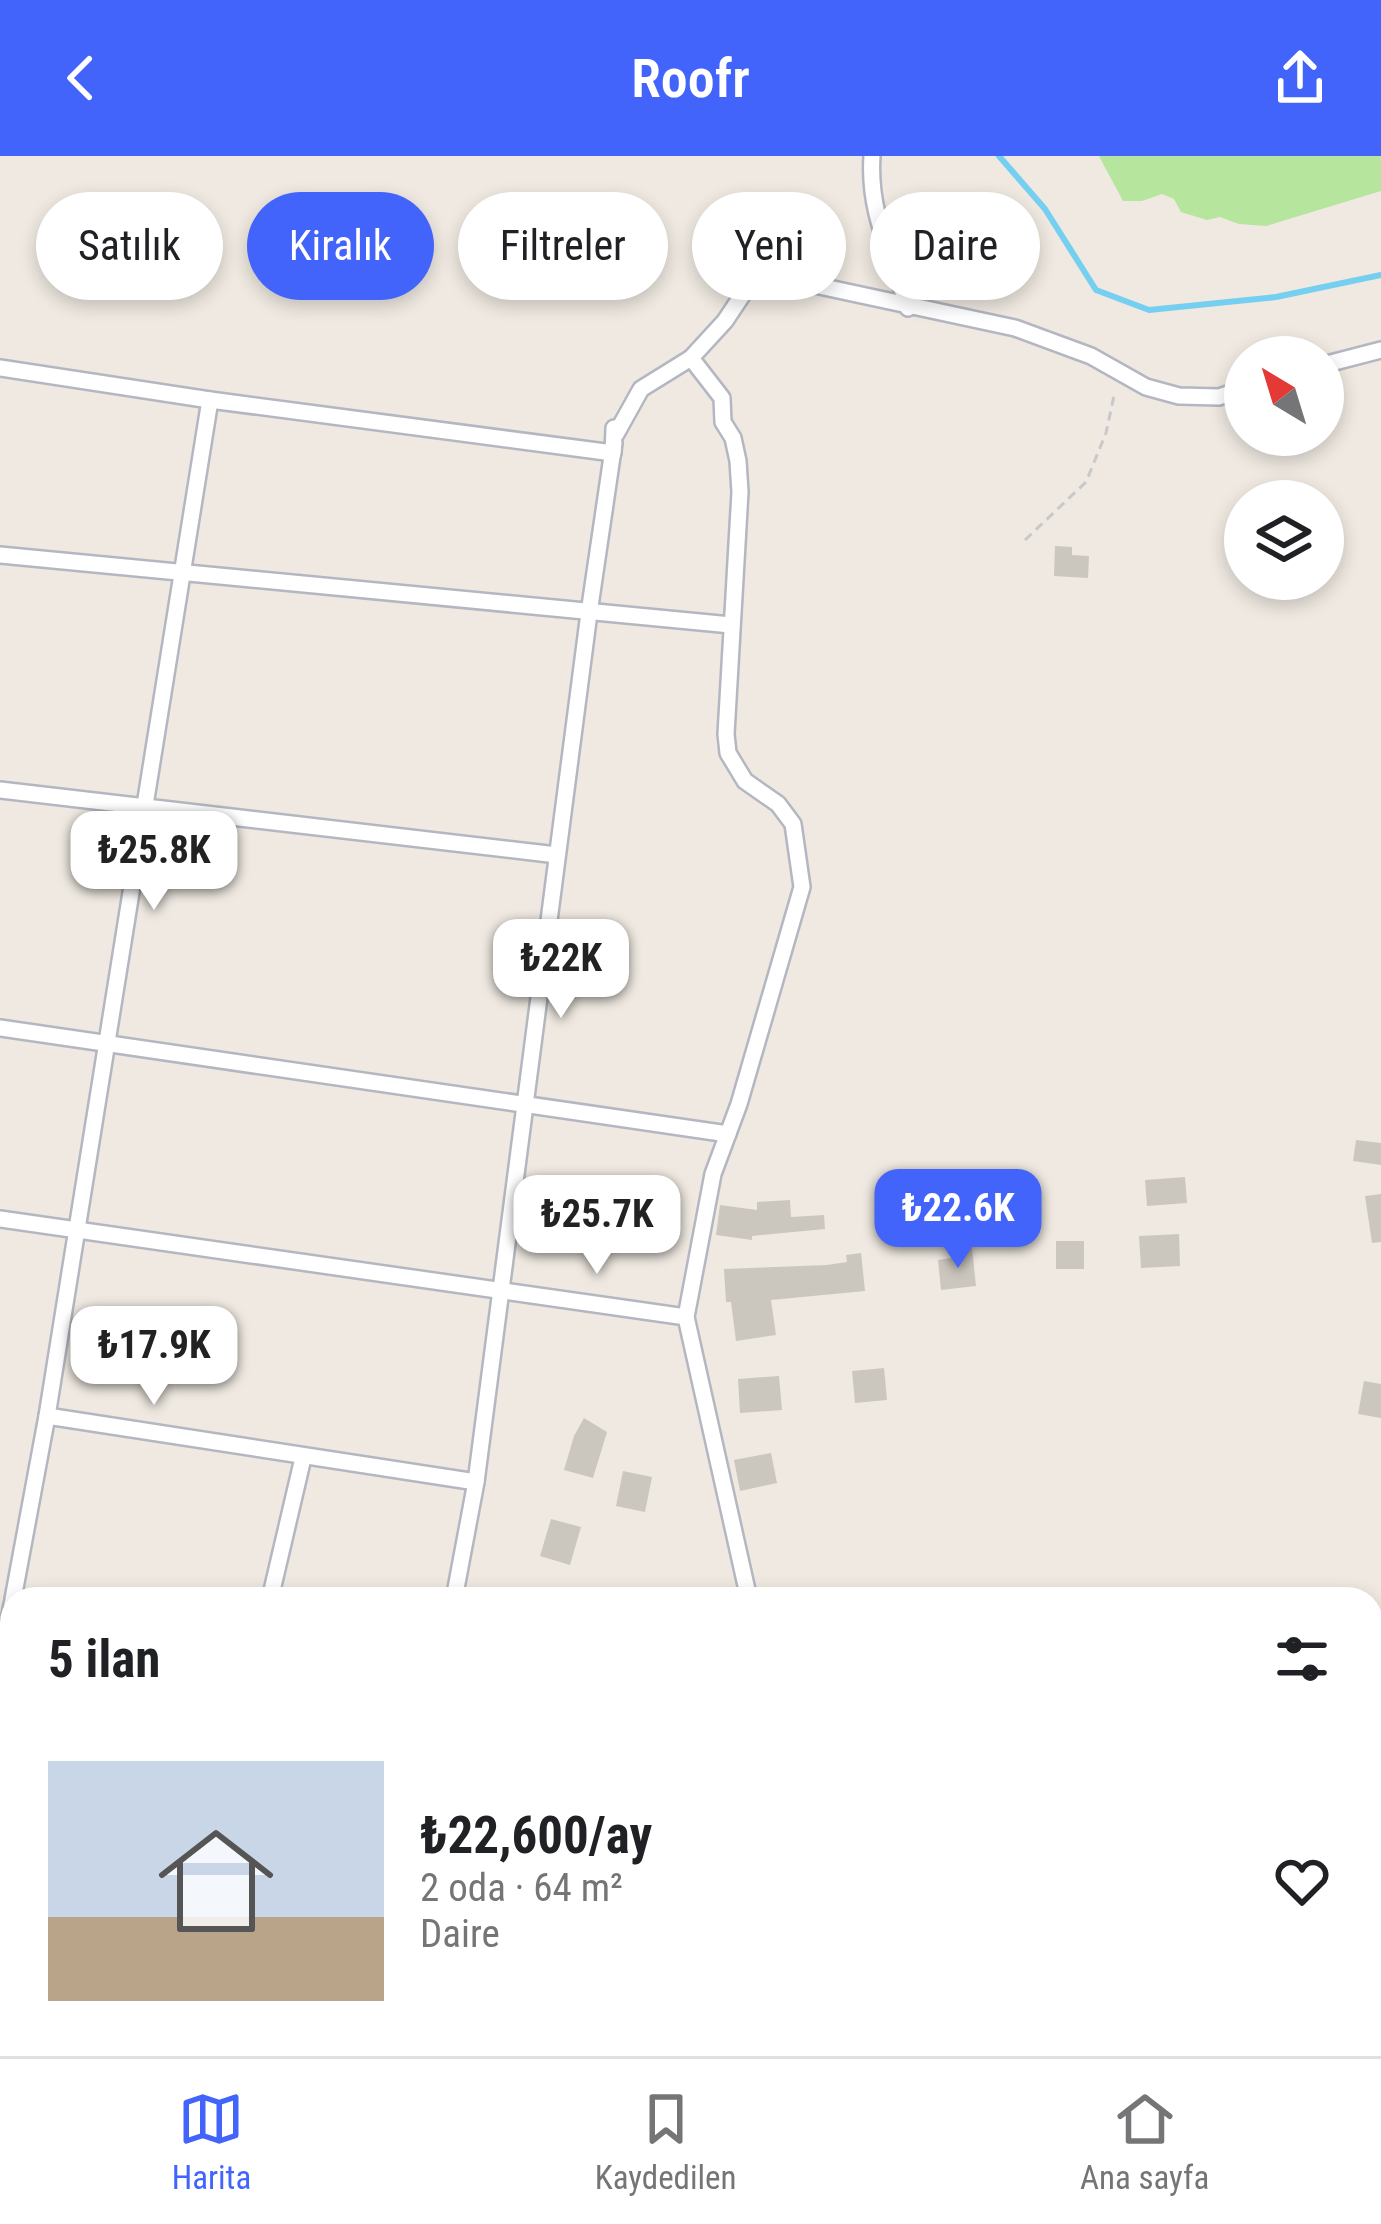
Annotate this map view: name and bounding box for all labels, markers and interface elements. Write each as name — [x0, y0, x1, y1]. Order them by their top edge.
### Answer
icon: back — [48, 45, 114, 111]
icon: share — [1267, 45, 1333, 111]
text: Roofr — [631, 47, 750, 110]
chip: Satılık — [36, 192, 223, 300]
chip: Kiralık — [247, 192, 434, 300]
chip: Filtreler — [458, 192, 668, 300]
chip: Yeni — [692, 192, 846, 300]
chip: Daire — [870, 192, 1040, 300]
north arrow — [1224, 336, 1344, 456]
map controls — [1224, 336, 1344, 600]
button: layers — [1224, 480, 1344, 600]
pin: ₺25.8K — [56, 811, 252, 913]
text: ₺25.8K — [97, 827, 211, 873]
pin: ₺22K — [490, 919, 632, 1021]
text: ₺22K — [520, 935, 602, 981]
pin: ₺22.6K — [860, 1169, 1056, 1271]
pin: ₺25.7K — [499, 1175, 695, 1277]
text: ₺22.6K — [901, 1185, 1015, 1231]
text: ₺25.7K — [540, 1191, 654, 1237]
pin: ₺17.9K — [56, 1306, 252, 1408]
text: ₺17.9K — [97, 1322, 211, 1368]
icon: filters — [1269, 1626, 1335, 1692]
text: 5 ilan — [48, 1630, 160, 1689]
text: ₺22,600/ay — [420, 1806, 652, 1865]
icon: home — [144, 1809, 288, 1953]
icon: heart — [1269, 1848, 1335, 1914]
text: 2 oda · 64 m² — [420, 1865, 623, 1911]
text: Daire — [420, 1911, 500, 1957]
tab: Harita — [172, 2086, 251, 2197]
tab: Kaydedilen — [595, 2086, 737, 2197]
tab: Ana sayfa — [1080, 2086, 1209, 2197]

